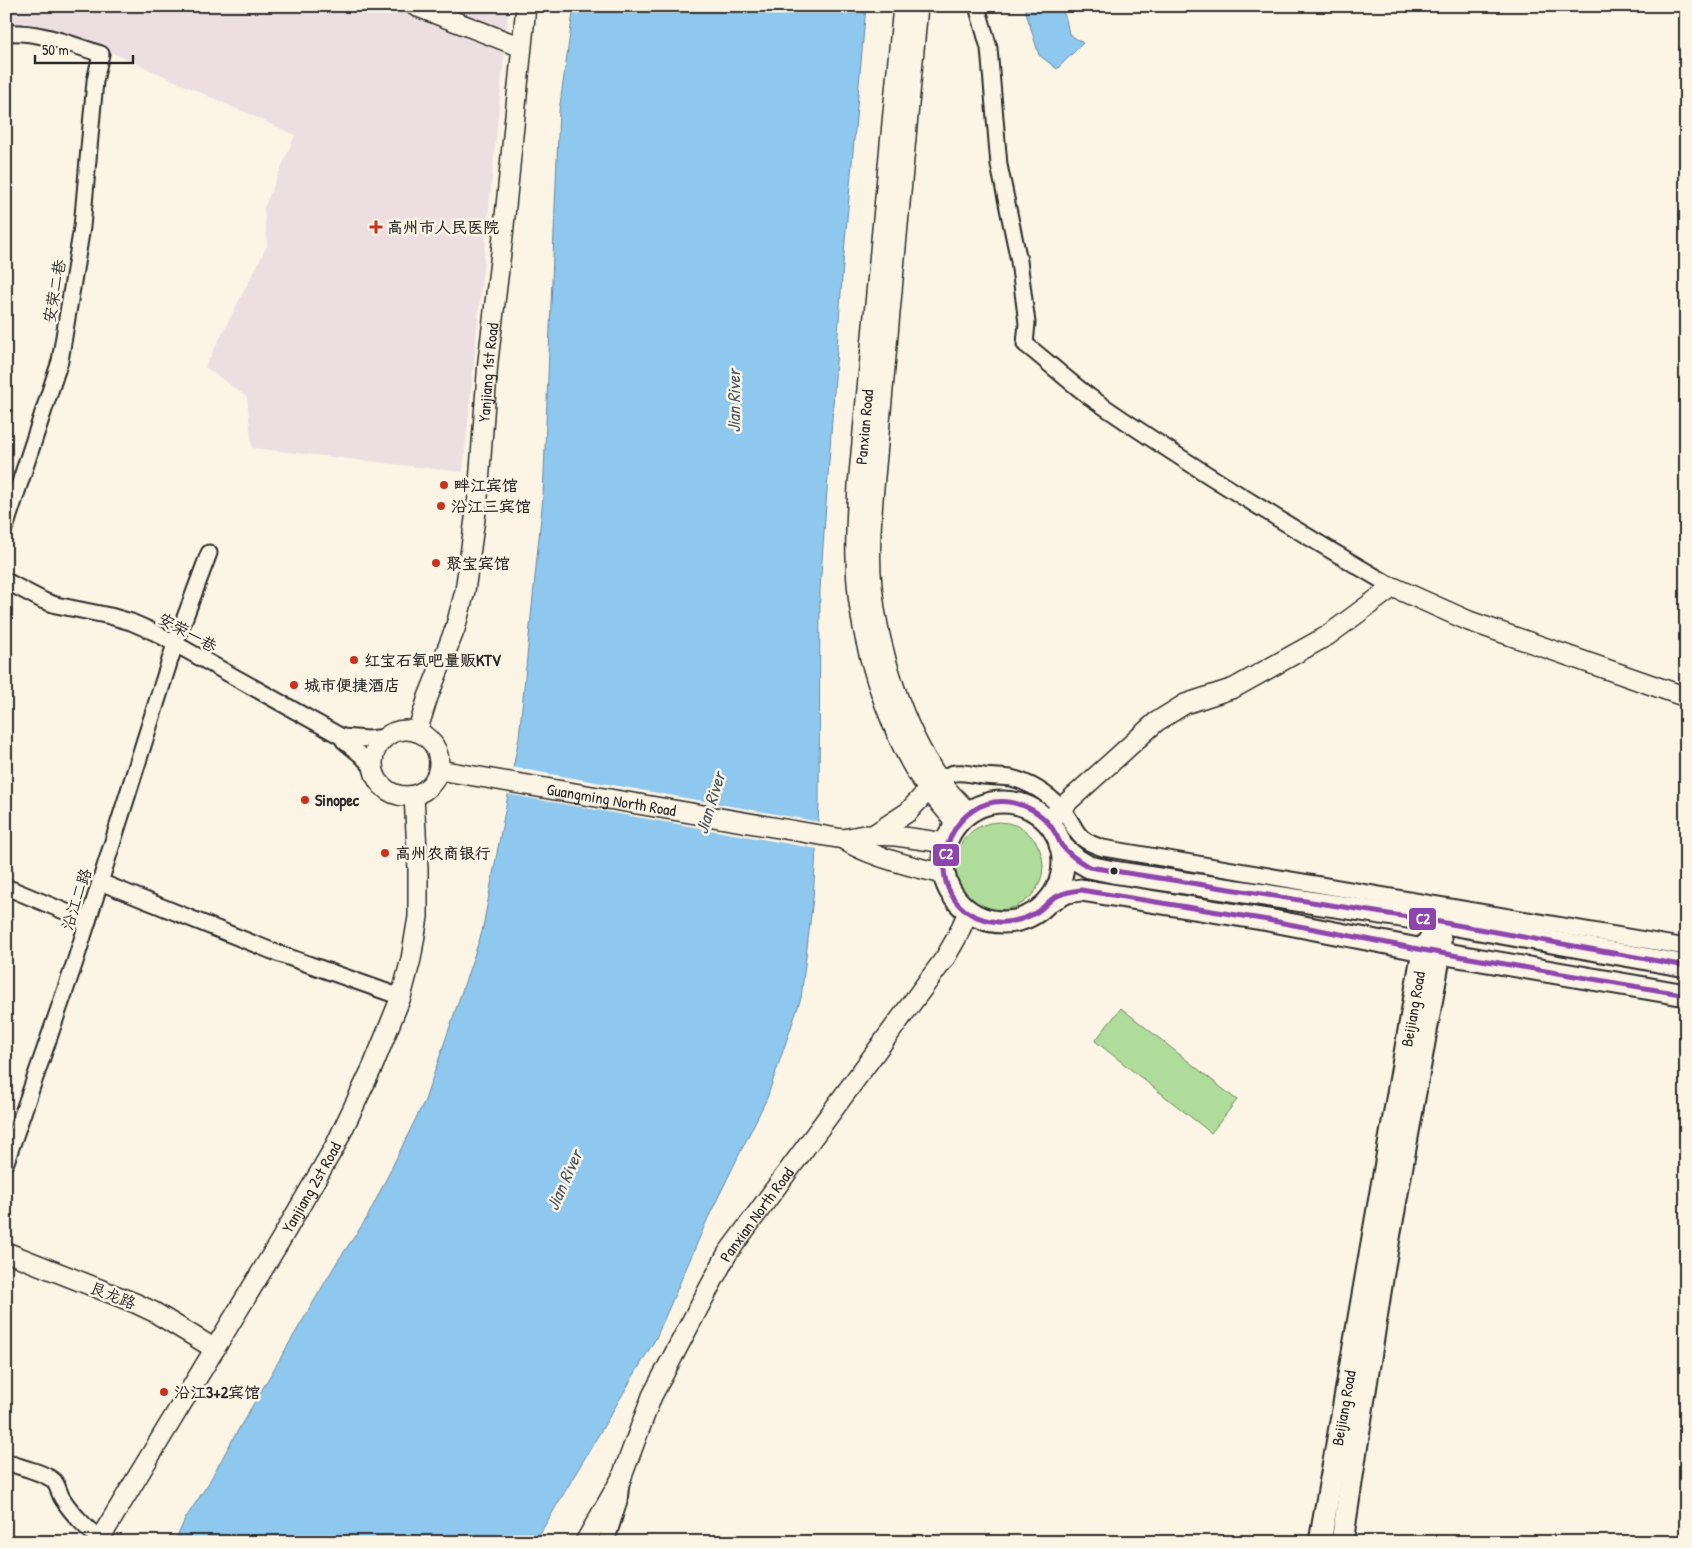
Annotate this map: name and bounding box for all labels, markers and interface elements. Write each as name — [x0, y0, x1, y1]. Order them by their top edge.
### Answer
scale bar — [35, 32, 132, 64]
text: 50 m — [42, 39, 69, 60]
place label: 高州市人民医院 — [387, 216, 499, 238]
marker: 高州市人民医院 — [369, 220, 383, 234]
street label: 安荣二巷 — [38, 258, 70, 324]
street label: Yanjiang 1st Road — [473, 322, 504, 423]
water label: Jian River — [721, 367, 746, 433]
street label: Panxian Road — [850, 388, 878, 466]
place label: 畔江宾馆 — [454, 474, 518, 496]
marker: 畔江宾馆 — [438, 479, 450, 491]
place label: 沿江三宾馆 — [451, 495, 531, 517]
marker: 沿江三宾馆 — [435, 500, 447, 512]
place label: 聚宝宾馆 — [446, 552, 510, 574]
marker: 聚宝宾馆 — [430, 557, 442, 569]
street label: 安荣一巷 — [155, 607, 221, 657]
place label: 红宝石氧吧量贩KTV — [364, 649, 502, 671]
marker: 红宝石氧吧量贩KTV — [348, 654, 360, 666]
place label: 城市便捷酒店 — [304, 674, 400, 696]
marker: 城市便捷酒店 — [288, 679, 300, 691]
water label: Jian River — [689, 767, 732, 837]
street label: Guangming North Road — [545, 778, 678, 821]
place label: Sinopec — [315, 789, 360, 812]
marker: Sinopec — [299, 794, 311, 806]
place label: 高州农商银行 — [395, 842, 491, 864]
line badge: C2 — [932, 843, 960, 867]
text: C2 — [939, 844, 954, 863]
marker: 高州农商银行 — [379, 847, 391, 859]
street label: 沿江二路 — [56, 865, 96, 933]
unlabelled marker — [1109, 866, 1119, 876]
line badge: C2 — [1408, 907, 1437, 931]
text: C2 — [1416, 909, 1431, 928]
street label: Beijiang Road — [1395, 970, 1430, 1048]
street label: Yanjiang 2st Road — [276, 1138, 346, 1237]
water label: Jian River — [540, 1144, 589, 1214]
street label: Panxian North Road — [714, 1163, 798, 1265]
street label: 艮龙路 — [87, 1276, 139, 1314]
street label: Beijiang Road — [1326, 1369, 1361, 1447]
place label: 沿江3+2宾馆 — [174, 1381, 260, 1403]
marker: 沿江3+2宾馆 — [158, 1386, 170, 1398]

